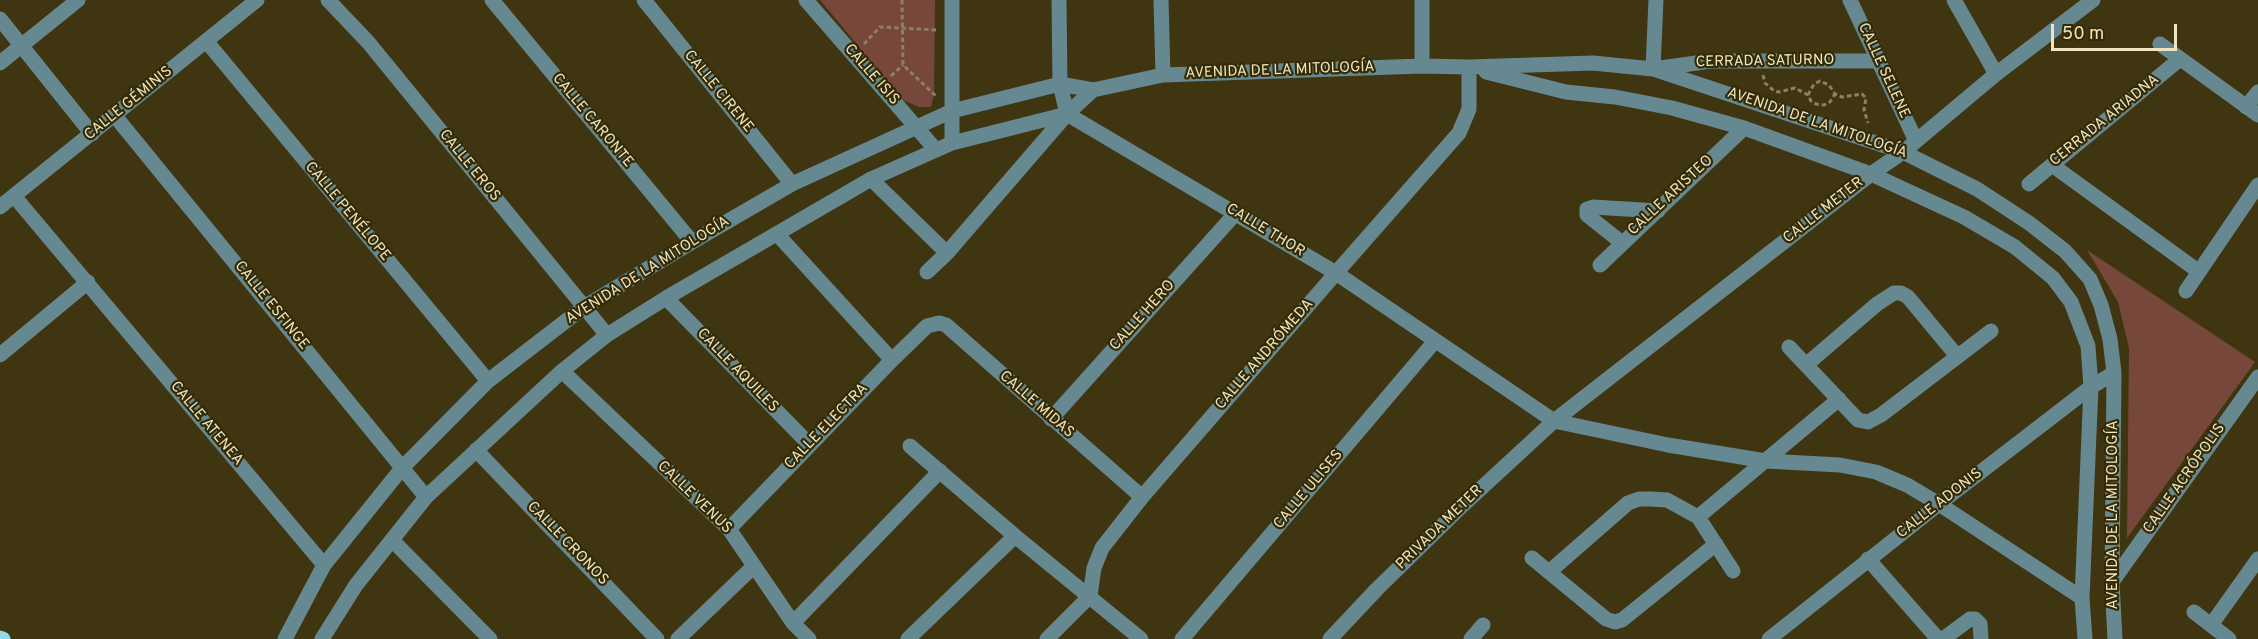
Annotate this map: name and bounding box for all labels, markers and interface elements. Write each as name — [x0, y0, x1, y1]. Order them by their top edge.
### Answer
scale bar — [2054, 12, 2180, 50]
street label: CALLE SELENE — [1853, 20, 1913, 122]
text: 50 m — [2062, 23, 2104, 46]
street label: CALLE ISIS — [840, 41, 902, 109]
street label: CALLE CIRENE — [679, 47, 757, 137]
street label: CERRADA SATURNO — [1695, 52, 1835, 72]
street label: AVENIDA DE LA MITOLOGÍA — [1185, 59, 1375, 83]
street label: CALLE GÉMINIS — [81, 63, 177, 145]
street label: CALLE CARONTE — [548, 70, 636, 172]
street label: CERRADA ARIADNA — [2047, 71, 2163, 171]
street label: AVENIDA DE LA MITOLOGÍA — [1725, 85, 1909, 163]
street label: CALLE EROS — [435, 126, 503, 206]
street label: CALLE ARISTEO — [1625, 152, 1717, 240]
street label: CALLE PENÉLOPE — [300, 159, 394, 265]
street label: CALLE METER — [1780, 174, 1868, 248]
street label: CALLE THOR — [1222, 200, 1308, 262]
street label: AVENIDA DE LA MITOLOGÍA — [563, 213, 733, 329]
street label: CALLE ESFINGE — [230, 258, 312, 354]
street label: CALLE HERO — [1107, 277, 1179, 355]
street label: CALLE ANDRÓMEDA — [1212, 296, 1318, 414]
street label: CALLE AQUILES — [692, 325, 782, 417]
street label: CALLE MIDAS — [995, 368, 1077, 442]
street label: CALLE ATENEA — [166, 378, 246, 470]
street label: CALLE ELECTRA — [781, 380, 873, 474]
street label: AVENIDA DE LA MITOLOGÍA — [2105, 420, 2123, 610]
street label: CALLE ACRÓPOLIS — [2140, 420, 2230, 538]
street label: CALLE ULISES — [1270, 447, 1348, 533]
street label: CALLE VENUS — [653, 458, 735, 538]
street label: CALLE ADONIS — [1894, 465, 1986, 543]
street label: PRIVADA METER — [1393, 482, 1487, 574]
street label: CALLE CRONOS — [522, 498, 612, 590]

